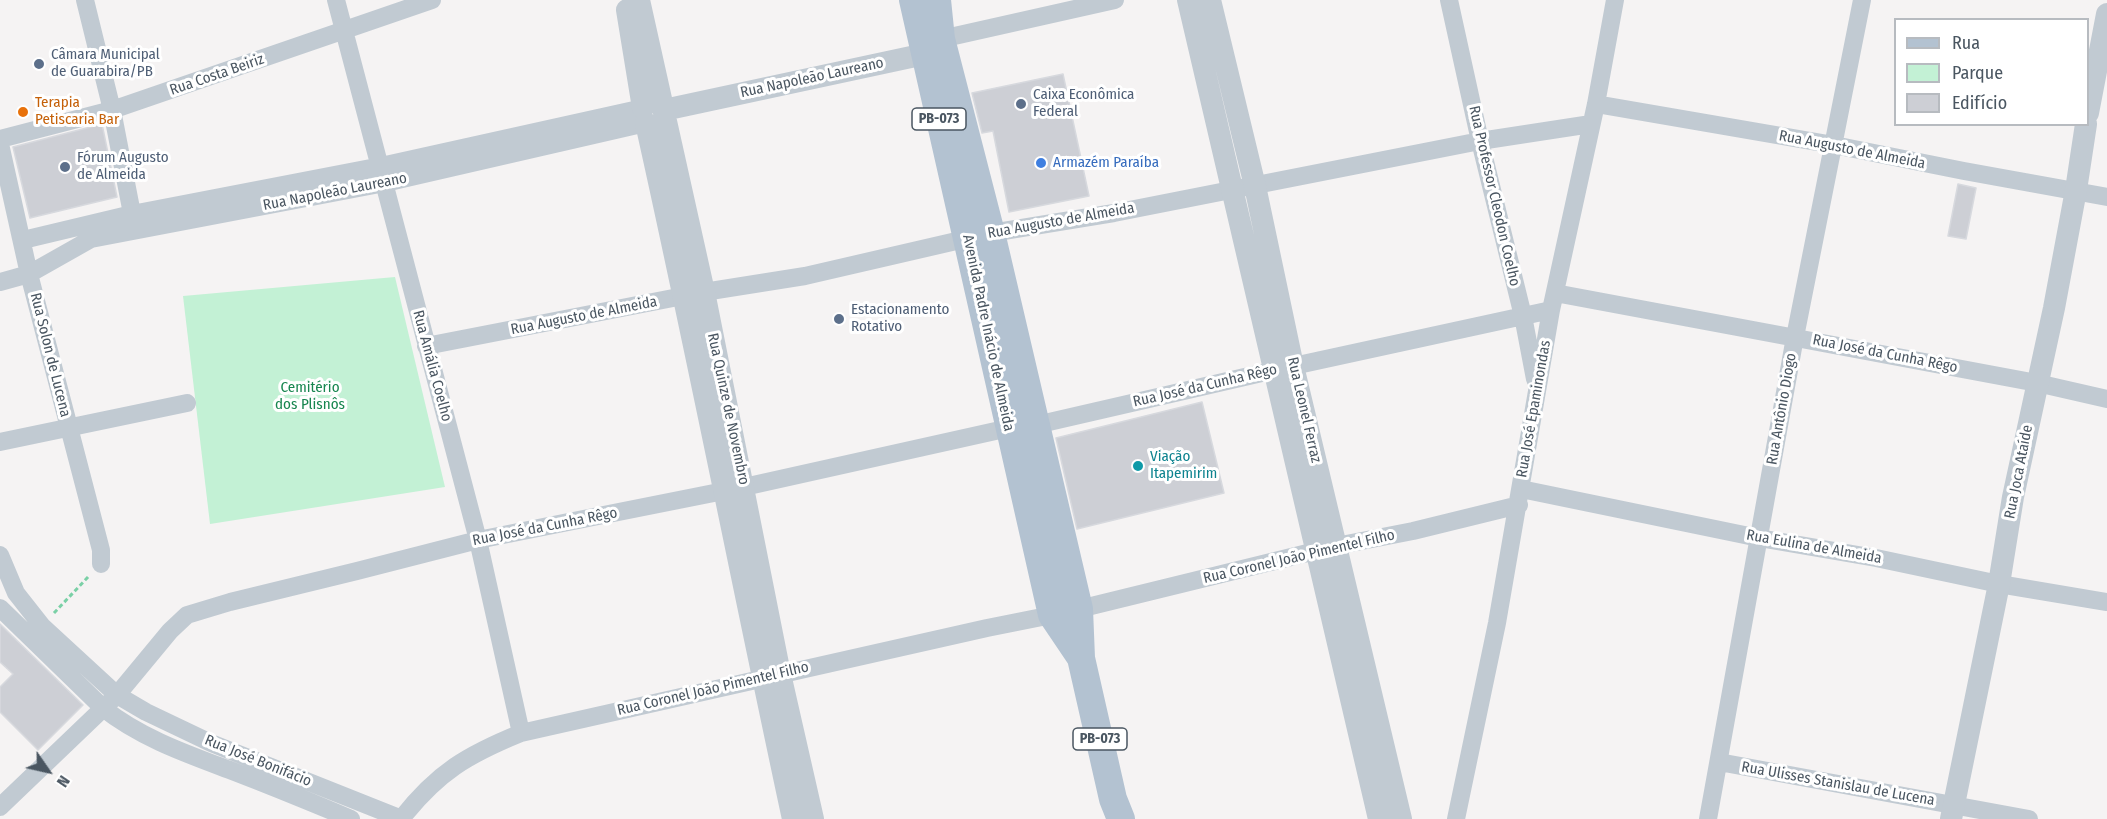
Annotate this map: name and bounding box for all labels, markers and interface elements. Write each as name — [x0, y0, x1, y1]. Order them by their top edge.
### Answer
legend — [1894, 18, 2089, 126]
text: Rua — [1952, 32, 1980, 54]
place label: Câmara Municipal de Guarabira/PB — [51, 46, 160, 81]
street label: Rua Costa Beiriz — [167, 50, 267, 100]
street label: Rua Napoleão Laureano — [739, 54, 885, 102]
marker: Câmara Municipal de Guarabira/PB — [32, 57, 46, 71]
text: Parque — [1952, 62, 2003, 84]
place label: Caixa Econômica Federal — [1033, 86, 1134, 121]
text: Edifício — [1952, 92, 2007, 114]
place label: Terapia Petiscaria Bar — [35, 94, 119, 129]
marker: Caixa Econômica Federal — [1014, 97, 1028, 111]
street label: Rua Professor Cleodon Coelho — [1464, 104, 1524, 288]
marker: Terapia Petiscaria Bar — [16, 105, 30, 119]
road number: PB-073 — [912, 108, 966, 130]
street label: Rua Augusto de Almeida — [1777, 127, 1927, 173]
place label: Fórum Augusto de Almeida — [77, 149, 169, 184]
place label: Armazém Paraíba — [1053, 154, 1159, 172]
marker: Armazém Paraíba — [1034, 156, 1048, 170]
marker: Fórum Augusto de Almeida — [58, 160, 72, 174]
street label: Rua Napoleão Laureano — [262, 169, 408, 215]
street label: Rua Augusto de Almeida — [986, 199, 1136, 243]
street label: Avenida Padre Inácio de Almeida — [958, 233, 1018, 433]
street label: Rua Solon de Lucena — [26, 291, 74, 419]
street label: Rua Augusto de Almeida — [509, 293, 659, 339]
place label: Estacionamento Rotativo — [851, 301, 949, 336]
street label: Rua Amália Coelho — [408, 308, 456, 424]
marker: Estacionamento Rotativo — [832, 312, 846, 326]
street label: Rua Quinze de Novembro — [703, 331, 753, 487]
street label: Rua José da Cunha Rêgo — [1811, 331, 1959, 377]
street label: Rua José Epaminondas — [1513, 339, 1555, 479]
street label: Rua Antônio Diogo — [1763, 352, 1801, 466]
street label: Rua Leonel Ferraz — [1283, 355, 1325, 465]
street label: Rua José da Cunha Rêgo — [1131, 361, 1279, 411]
park label: Cemitério dos Plisnôs — [275, 379, 345, 414]
street label: Rua Joca Ataíde — [2001, 424, 2037, 520]
place label: Viação Itapemirim — [1150, 448, 1217, 483]
marker: Viação Itapemirim — [1131, 459, 1145, 473]
street label: Rua José da Cunha Rêgo — [471, 504, 619, 550]
street label: Rua Coronel João Pimentel Filho — [1202, 526, 1396, 588]
street label: Rua Eulina de Almeida — [1745, 526, 1883, 568]
street label: Rua Coronel João Pimentel Filho — [616, 658, 810, 720]
road number: PB-073 — [1073, 728, 1127, 750]
street label: Rua José Bonifácio — [202, 731, 314, 791]
north arrow — [18, 741, 78, 801]
street label: Rua Ulisses Stanislau de Lucena — [1740, 758, 1936, 810]
text: N — [53, 772, 74, 791]

